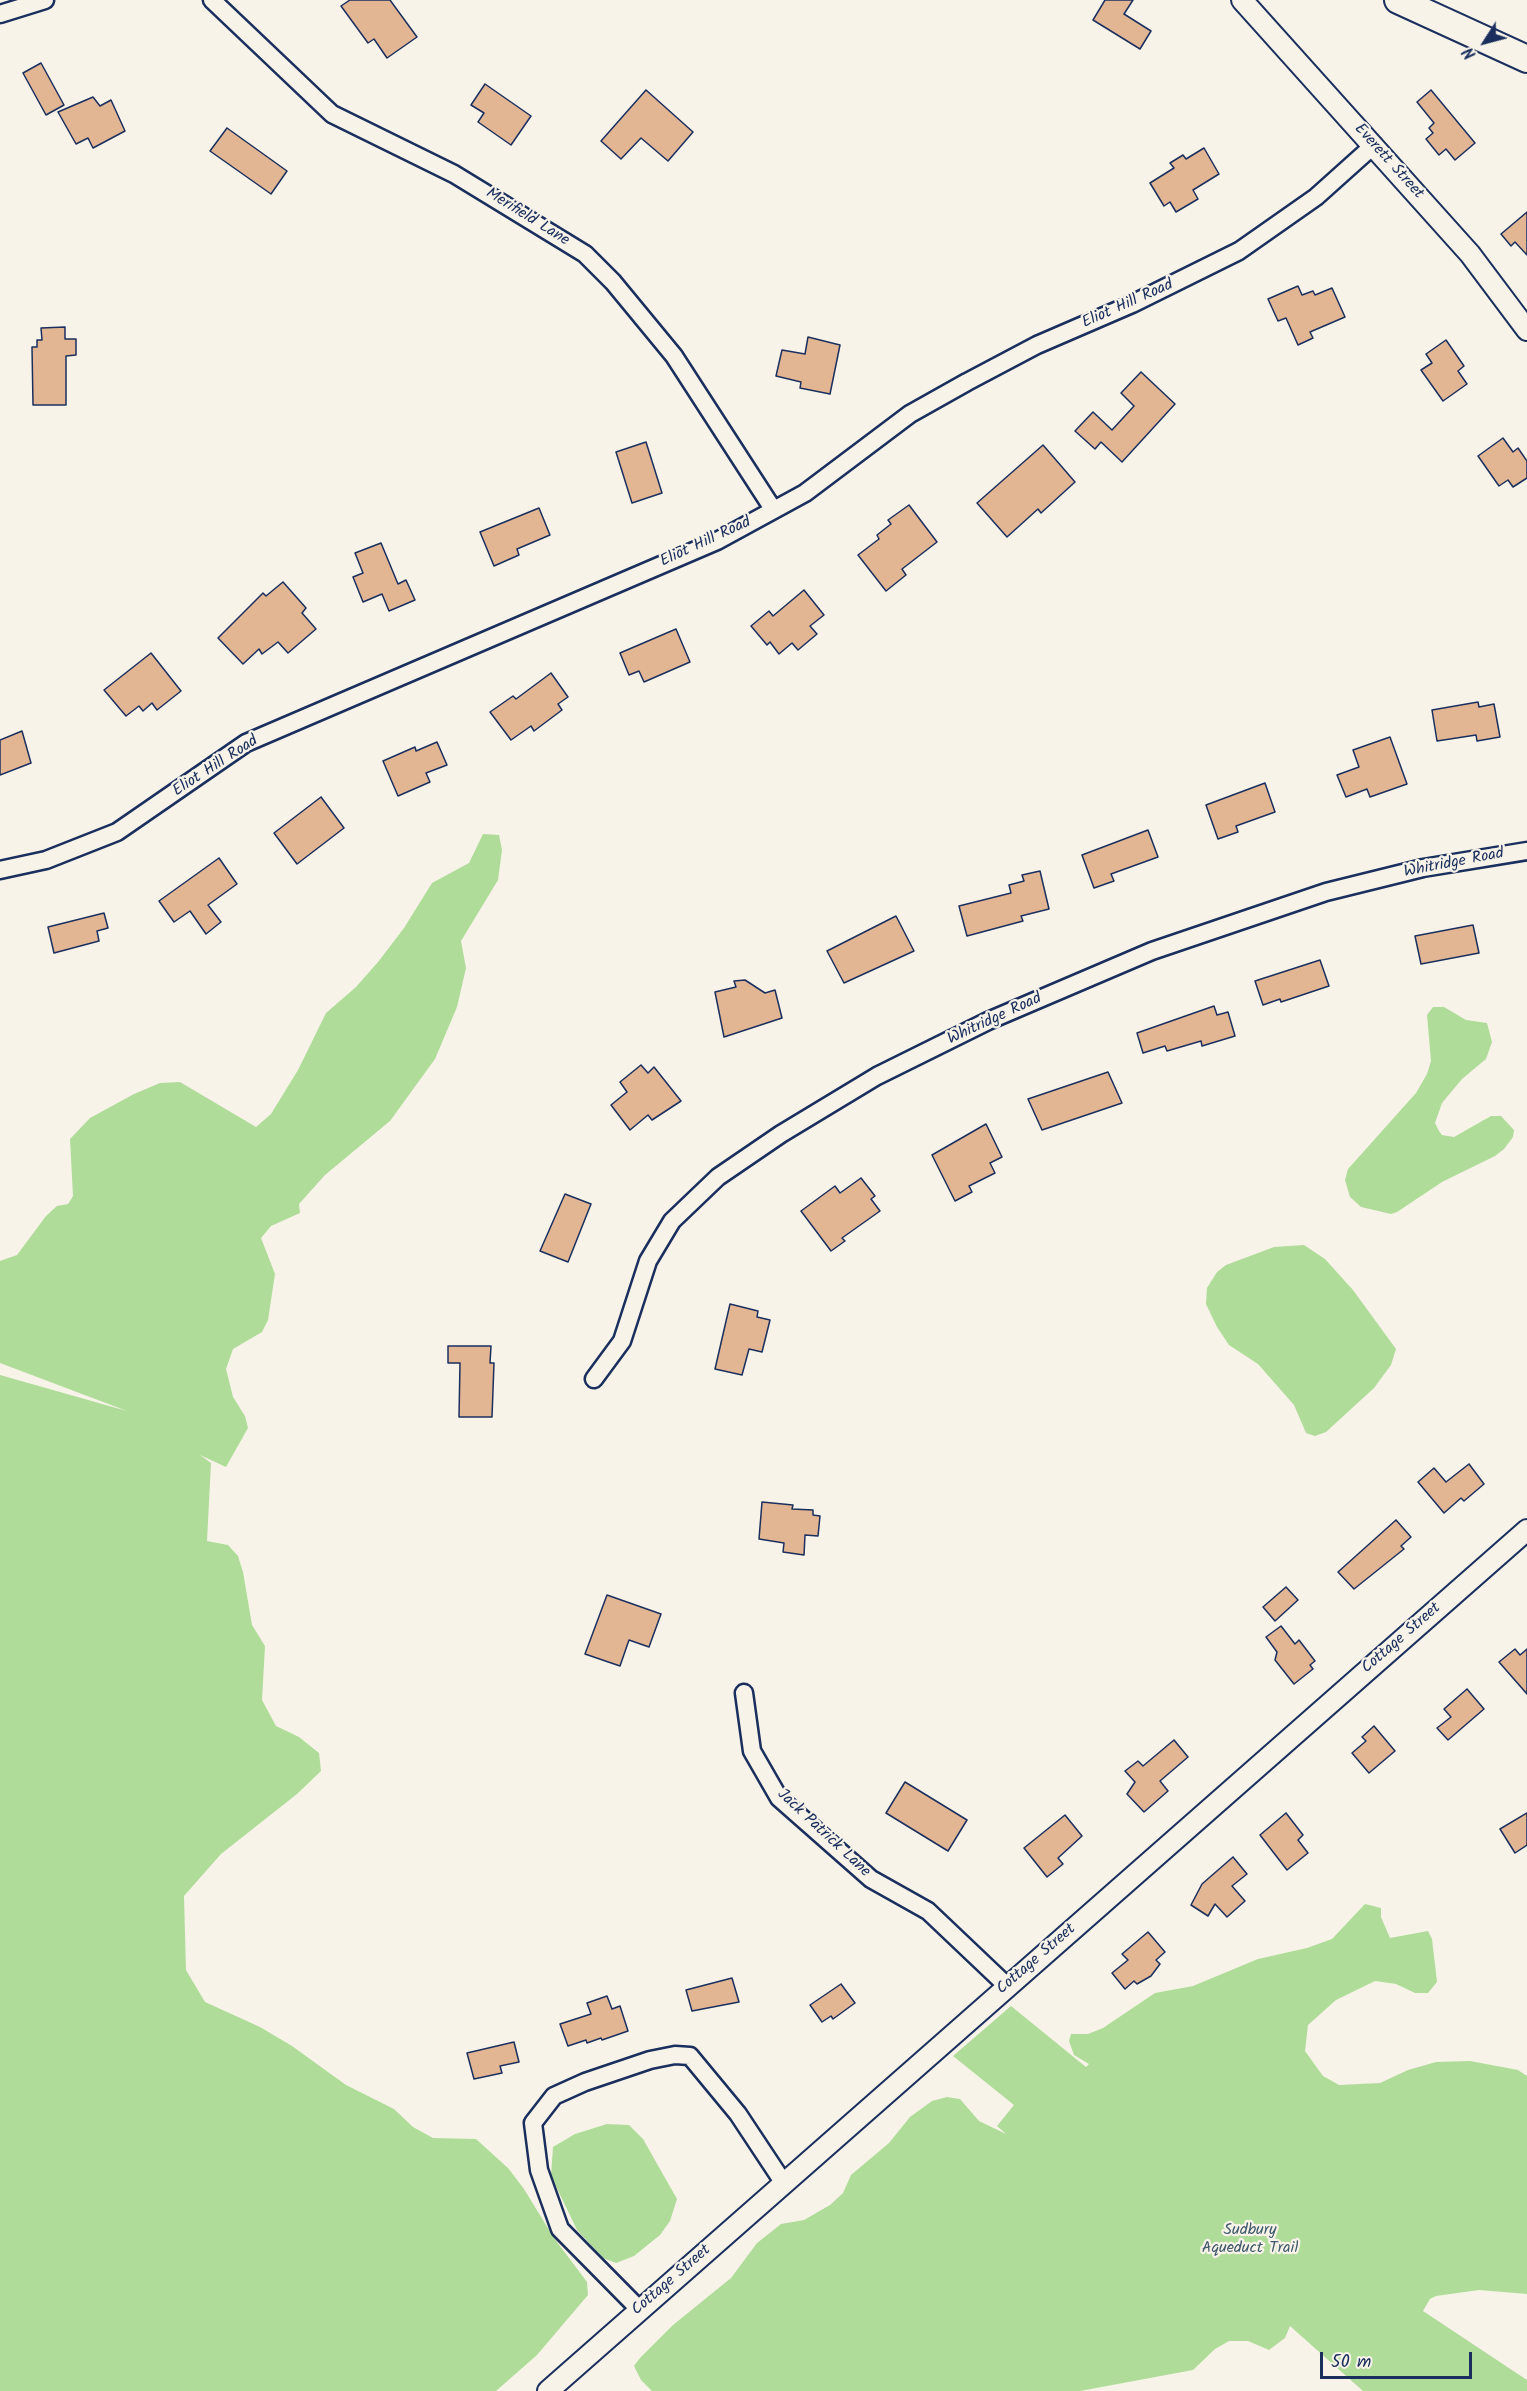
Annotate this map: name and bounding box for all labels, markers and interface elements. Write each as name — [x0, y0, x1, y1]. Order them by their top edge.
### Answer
north arrow — [1455, 12, 1515, 72]
text: N — [1457, 41, 1483, 64]
street label: Everett Street — [1349, 120, 1427, 204]
street label: Merifield Lane — [482, 185, 572, 251]
street label: Eliot Hill Road — [1079, 276, 1177, 334]
street label: Eliot Hill Road — [658, 514, 754, 572]
street label: Eliot Hill Road — [170, 732, 262, 802]
street label: Whitridge Road — [1402, 845, 1506, 883]
street label: Whitridge Road — [945, 990, 1045, 1050]
street label: Cottage Street — [1359, 1599, 1445, 1679]
street label: Jack Patrick Lane — [772, 1786, 874, 1882]
street label: Cottage Street — [994, 1920, 1080, 2000]
park label: Sudbury Aqueduct Trail — [1202, 2221, 1298, 2259]
street label: Cottage Street — [629, 2241, 715, 2321]
scale bar — [1323, 2340, 1474, 2378]
text: 50 m — [1331, 2348, 1371, 2377]

